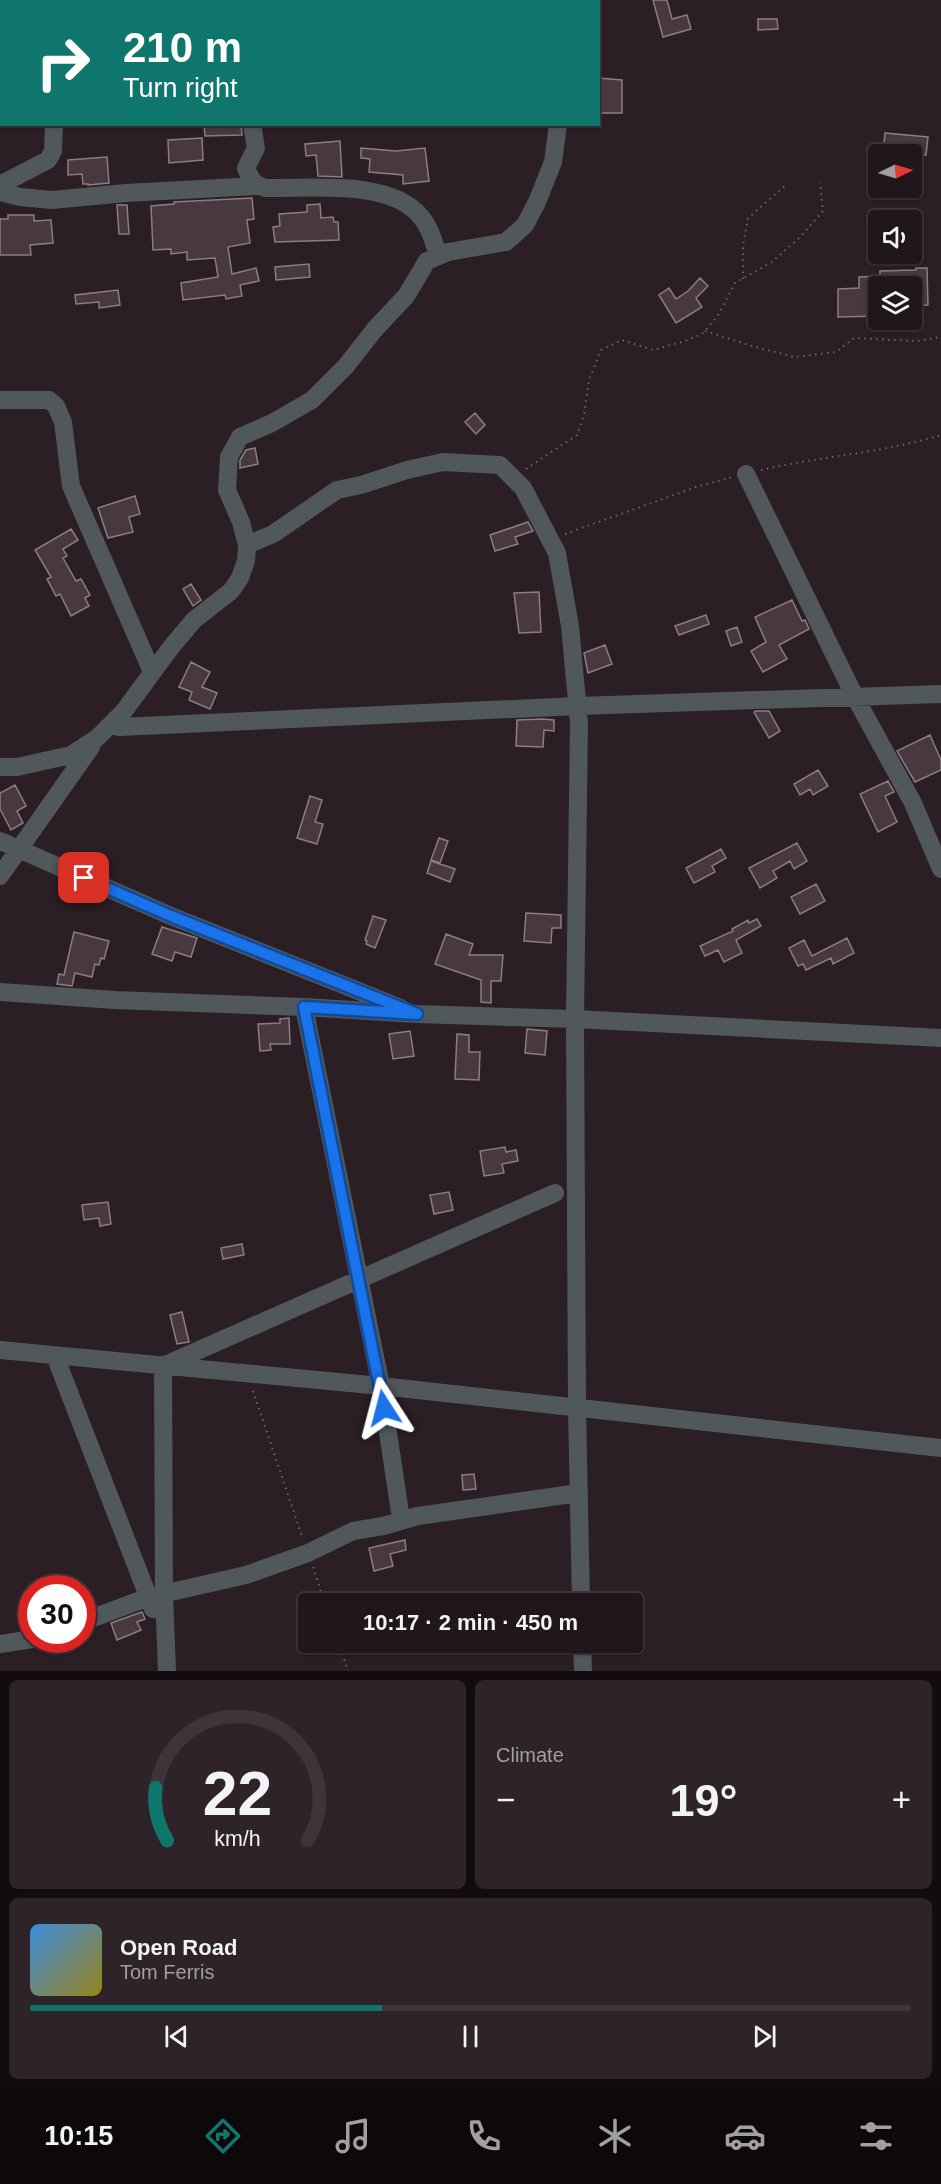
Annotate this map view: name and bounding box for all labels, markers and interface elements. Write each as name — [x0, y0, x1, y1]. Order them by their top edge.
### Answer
icon: right — [24, 24, 102, 102]
text: 210 m — [123, 24, 242, 71]
text: Turn right — [123, 73, 238, 103]
north arrow — [868, 144, 922, 198]
map controls — [868, 144, 922, 330]
button: sound — [868, 210, 922, 264]
button: layers — [868, 276, 922, 330]
pin — [58, 852, 109, 903]
icon: arrive — [67, 861, 100, 894]
position arrow — [352, 1376, 416, 1440]
speed limit sign: 30 — [18, 1575, 96, 1653]
text: 10:17 · 2 min · 450 m — [363, 1610, 578, 1635]
text: Climate — [496, 1744, 564, 1766]
text: 22 — [203, 1759, 272, 1828]
text: 19° — [669, 1775, 738, 1826]
text: − — [496, 1781, 515, 1818]
text: + — [892, 1781, 911, 1818]
text: km/h — [214, 1828, 261, 1852]
text: Open Road — [120, 1935, 237, 1960]
text: Tom Ferris — [120, 1961, 214, 1983]
icon: previous — [160, 2020, 193, 2053]
icon: pause — [454, 2020, 487, 2053]
icon: next — [748, 2020, 781, 2053]
icon: directions — [202, 2115, 244, 2157]
icon: music — [332, 2115, 374, 2157]
icon: phone — [463, 2115, 505, 2157]
icon: climate — [594, 2115, 636, 2157]
icon: car — [724, 2115, 766, 2157]
icon: filters — [855, 2115, 897, 2157]
text: 10:15 — [44, 2121, 113, 2151]

